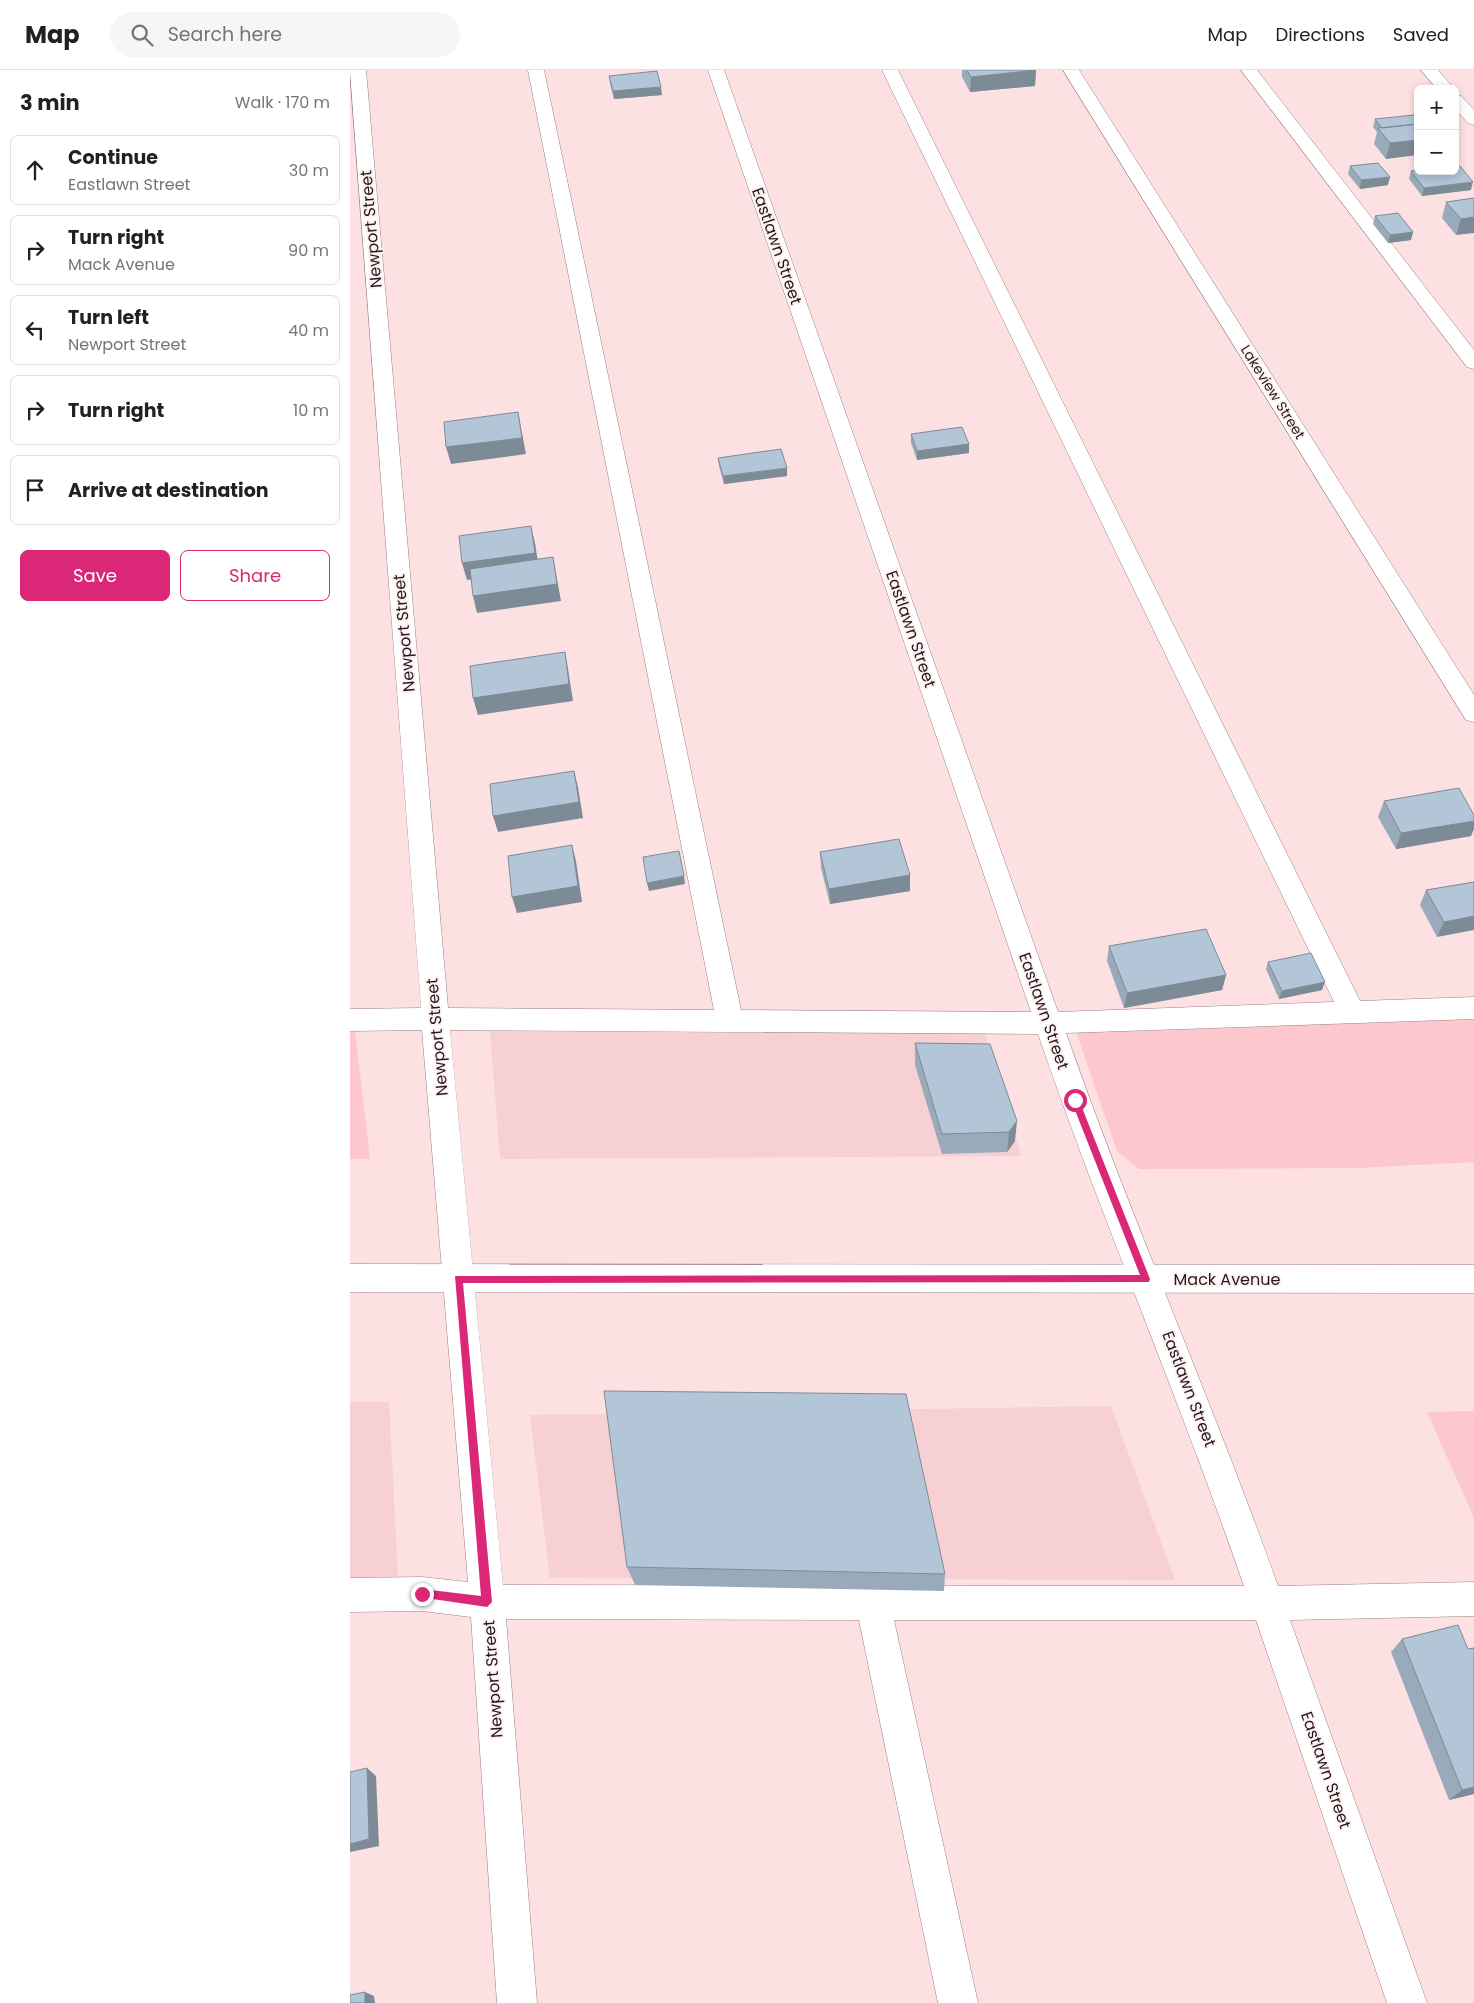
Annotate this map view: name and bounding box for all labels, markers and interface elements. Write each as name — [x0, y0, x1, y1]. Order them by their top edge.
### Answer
search box — [110, 12, 460, 57]
text: Map — [25, 18, 80, 51]
icon: search — [128, 21, 156, 49]
text: Search here — [168, 21, 282, 48]
text: Map — [1208, 22, 1247, 47]
text: Directions — [1275, 22, 1365, 47]
text: Saved — [1393, 22, 1449, 47]
map controls — [1414, 85, 1459, 175]
button: + — [1414, 85, 1459, 130]
text: 3 min — [20, 88, 80, 117]
text: Walk · 170 m — [235, 91, 330, 114]
button: − — [1414, 130, 1459, 175]
text: Continue — [68, 144, 158, 171]
icon: ahead — [21, 156, 49, 184]
text: 30 m — [289, 159, 329, 182]
street label: Newport Street — [354, 169, 388, 289]
text: Eastlawn Street — [68, 173, 190, 196]
street label: Eastlawn Street — [746, 184, 808, 308]
text: Turn right — [68, 224, 164, 251]
icon: right — [21, 236, 49, 264]
text: 90 m — [288, 239, 329, 262]
text: Mack Avenue — [68, 253, 175, 276]
text: Turn left — [68, 304, 149, 331]
icon: left — [21, 316, 49, 344]
text: 40 m — [288, 319, 329, 342]
text: Newport Street — [68, 333, 186, 356]
street label: Lakeview Street — [1236, 341, 1310, 443]
icon: right — [21, 396, 49, 424]
text: Turn right — [68, 397, 164, 424]
text: 10 m — [293, 399, 329, 422]
icon: arrive — [21, 476, 49, 504]
text: Arrive at destination — [68, 477, 269, 504]
button: Save — [20, 550, 170, 601]
button: Share — [180, 550, 330, 601]
street label: Eastlawn Street — [880, 567, 942, 691]
street label: Newport Street — [387, 573, 421, 693]
street label: Eastlawn Street — [1013, 949, 1075, 1073]
street label: Newport Street — [420, 977, 454, 1097]
route start — [1064, 1089, 1087, 1112]
street label: Mack Avenue — [1174, 1268, 1281, 1291]
street label: Eastlawn Street — [1156, 1328, 1222, 1450]
route end — [411, 1583, 434, 1606]
street label: Newport Street — [477, 1619, 509, 1739]
street label: Eastlawn Street — [1295, 1708, 1357, 1832]

